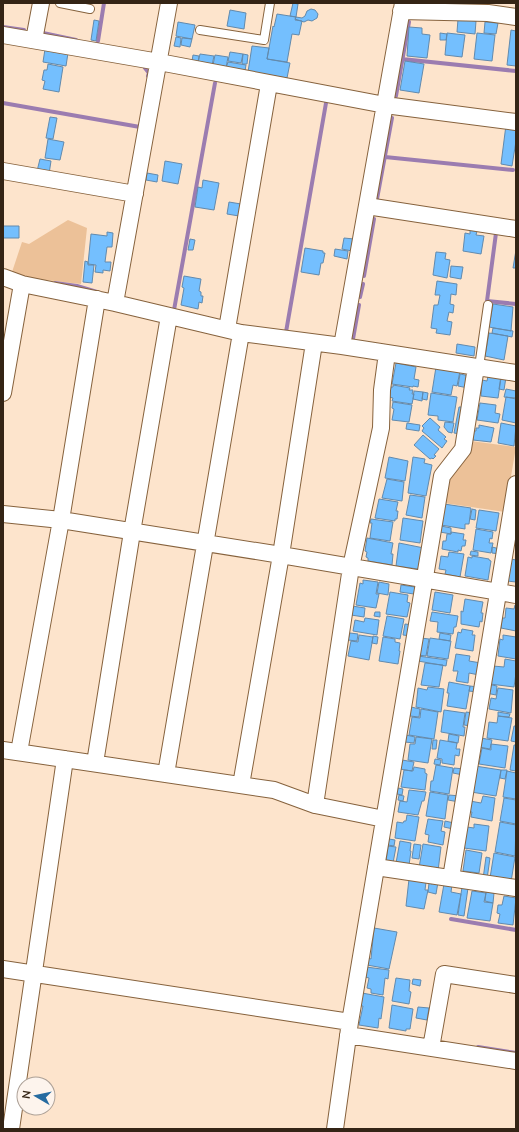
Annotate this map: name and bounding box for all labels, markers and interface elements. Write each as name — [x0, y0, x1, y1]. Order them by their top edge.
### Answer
north arrow — [16, 1076, 56, 1116]
text: N — [19, 1089, 34, 1100]

